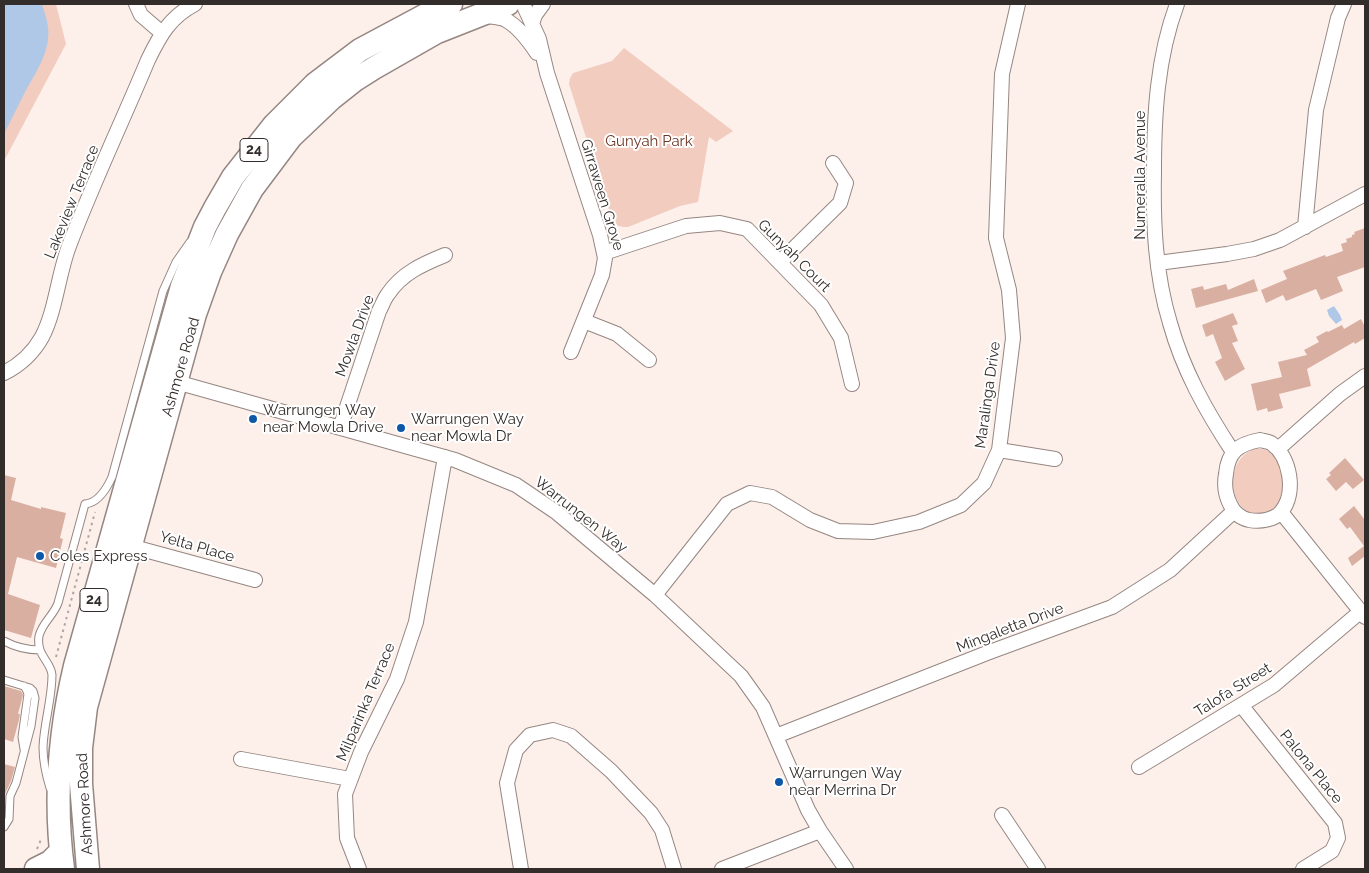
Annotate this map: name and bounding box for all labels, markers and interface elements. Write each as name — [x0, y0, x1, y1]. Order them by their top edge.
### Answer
street label: Numeralla Avenue — [1131, 110, 1149, 240]
park label: Gunyah Park — [605, 132, 693, 150]
street label: Girraween Grove — [577, 137, 627, 253]
road number: 24 — [240, 138, 268, 162]
street label: Lakeview Terrace — [41, 143, 103, 261]
street label: Gunyah Court — [754, 216, 834, 296]
street label: Mowla Drive — [332, 293, 378, 379]
street label: Ashmore Road — [158, 315, 204, 419]
street label: Maralinga Drive — [972, 340, 1004, 450]
place label: Warrungen Way near Mowla Drive — [263, 401, 384, 436]
place label: Warrungen Way near Mowla Dr — [411, 410, 524, 445]
marker: Warrungen Way near Mowla Drive — [247, 413, 259, 425]
marker: Warrungen Way near Mowla Dr — [395, 422, 407, 434]
street label: Warrungen Way — [531, 473, 631, 557]
street label: Yelta Place — [158, 528, 236, 566]
place label: Coles Express — [50, 547, 147, 565]
marker: Coles Express — [34, 550, 46, 562]
road number: 24 — [80, 588, 108, 612]
street label: Mingaletta Drive — [954, 599, 1066, 657]
street label: Milparinka Terrace — [333, 640, 399, 764]
street label: Talofa Street — [1191, 659, 1275, 721]
street label: Palona Place — [1276, 726, 1346, 808]
street label: Ashmore Road — [73, 752, 97, 856]
place label: Warrungen Way near Merrina Dr — [789, 764, 902, 799]
marker: Warrungen Way near Merrina Dr — [773, 776, 785, 788]

